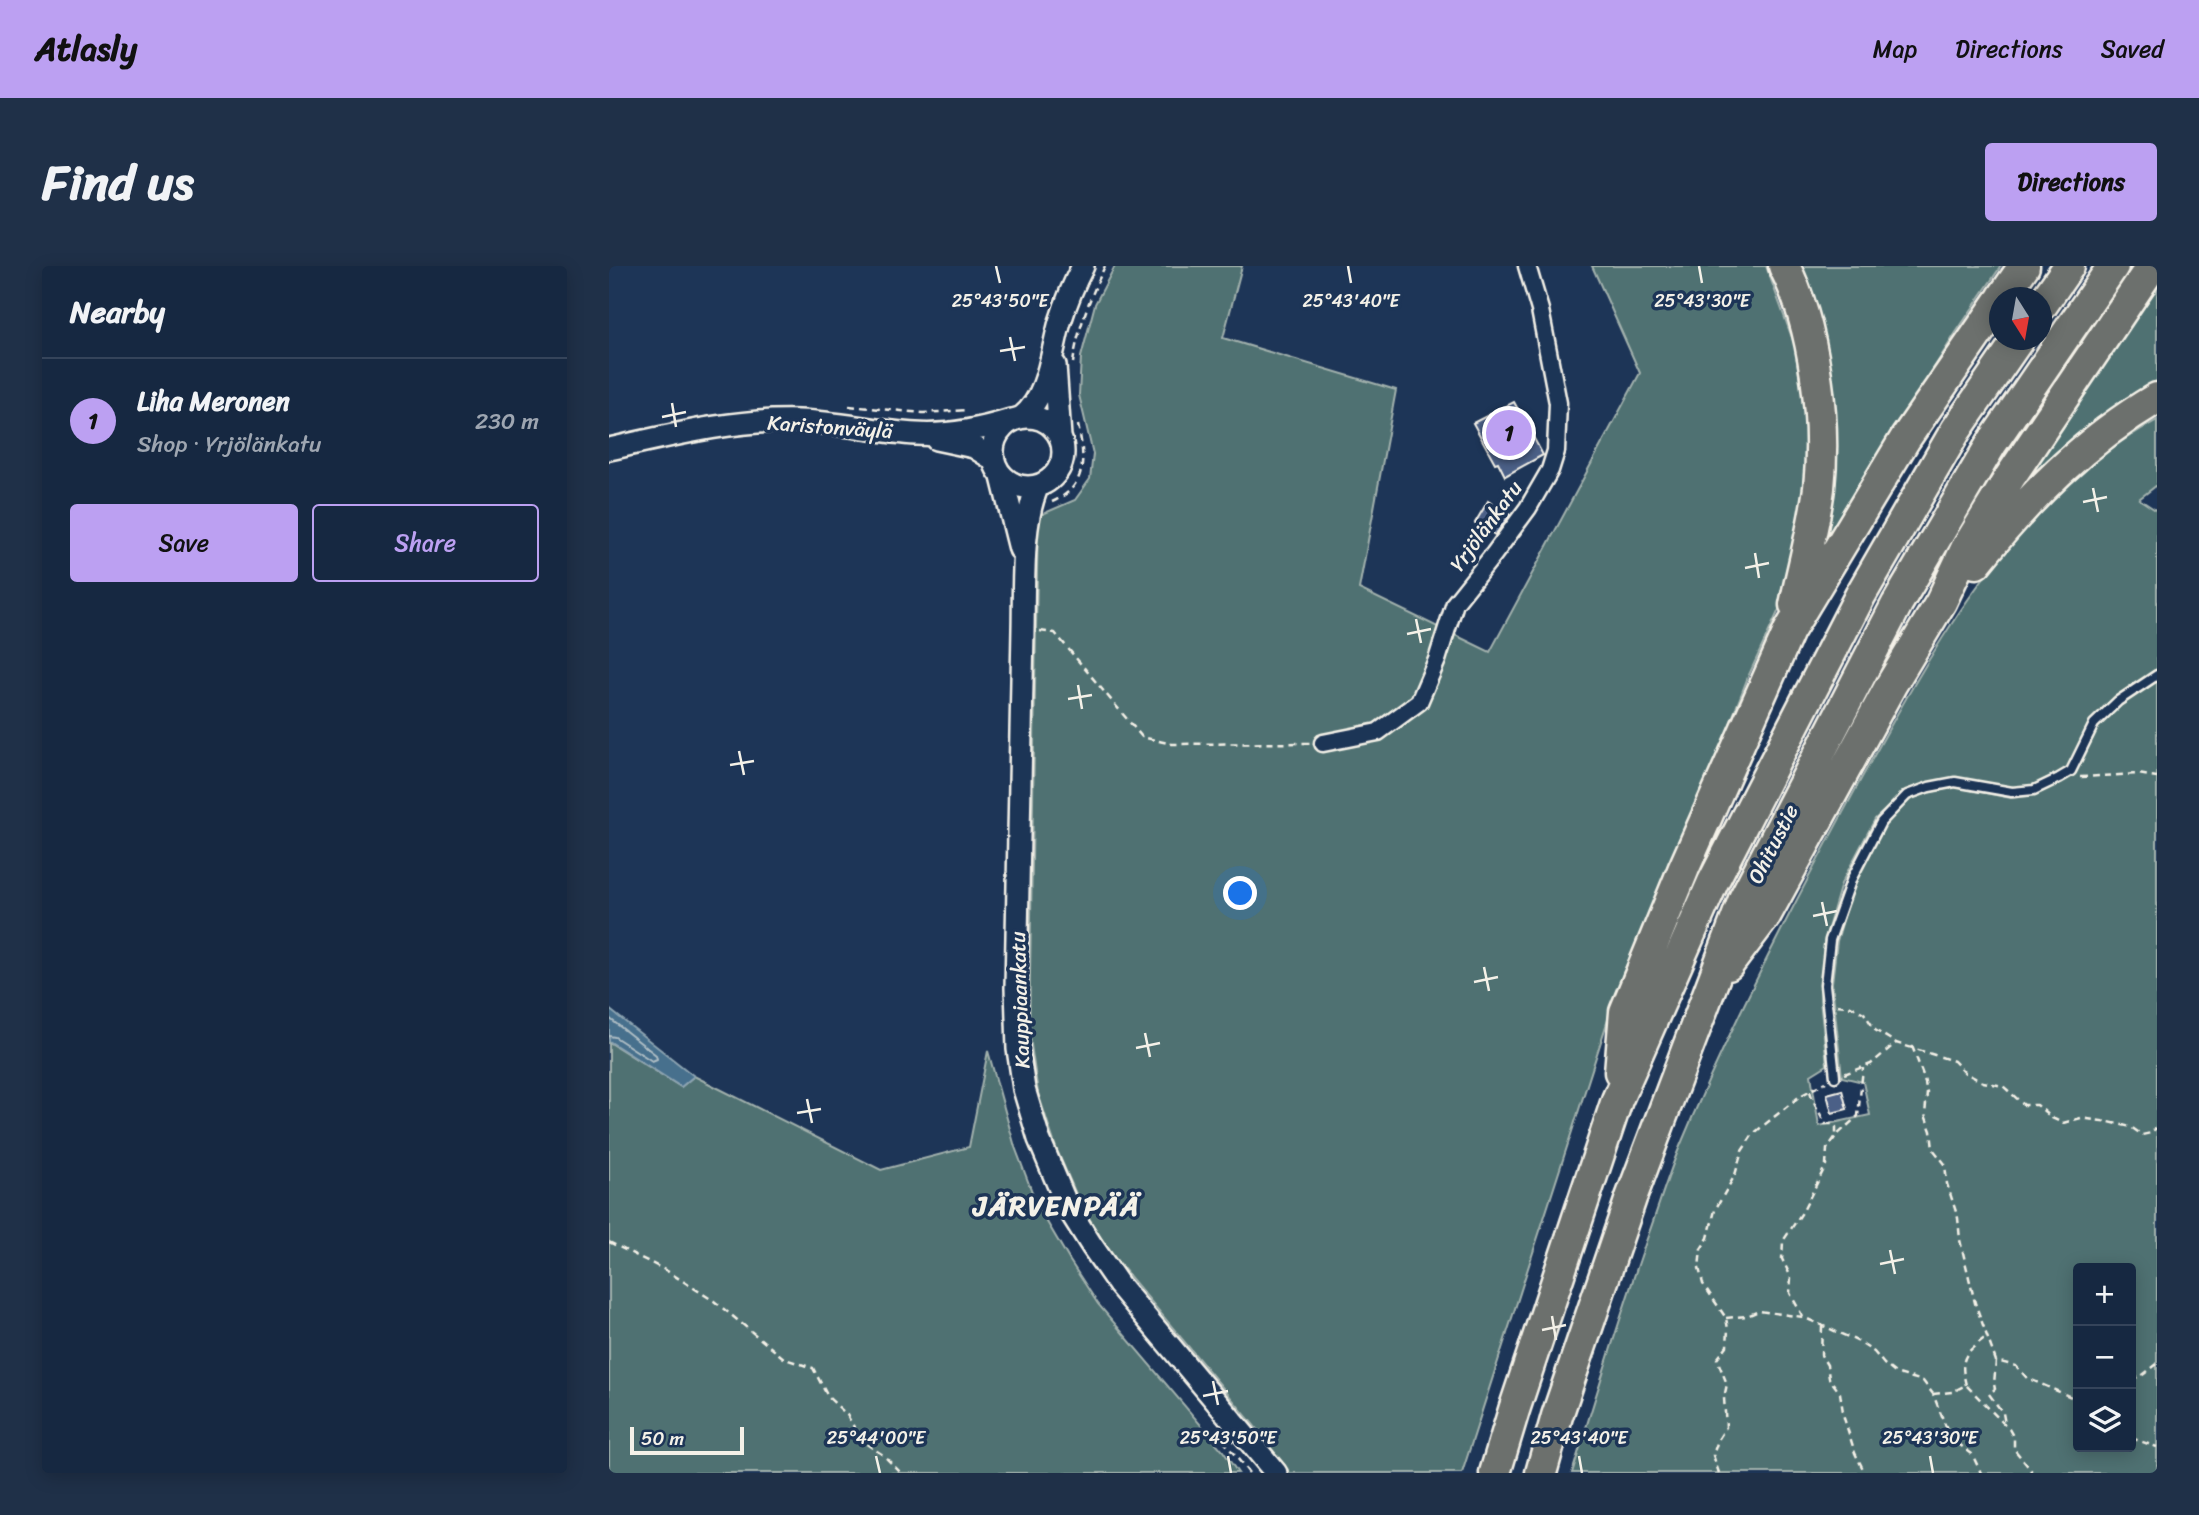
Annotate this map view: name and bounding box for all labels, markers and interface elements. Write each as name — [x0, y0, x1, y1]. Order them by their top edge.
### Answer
text: Atlasly — [35, 20, 137, 78]
text: Map — [1873, 28, 1917, 70]
text: Directions — [1955, 28, 2063, 70]
text: Saved — [2101, 28, 2164, 70]
text: Find us — [42, 139, 194, 226]
button: Directions — [1985, 143, 2157, 221]
text: Nearby — [70, 285, 165, 339]
text: 25°43'50"E — [952, 285, 1049, 317]
text: 25°43'40"E — [1302, 285, 1401, 317]
text: 25°43'30"E — [1654, 285, 1751, 317]
north arrow — [1989, 287, 2052, 350]
text: Liha Meronen — [137, 378, 290, 424]
text: 1 — [88, 401, 98, 442]
text: 230 m — [475, 401, 539, 442]
street label: Karistonväylä — [766, 404, 895, 450]
pin: 1 — [1486, 407, 1532, 459]
text: Shop · Yrjölänkatu — [137, 424, 321, 465]
street label: Yrjölänkatu — [1440, 471, 1533, 580]
button: Save — [70, 504, 298, 582]
button: Share — [312, 504, 539, 582]
street label: Ohitustie — [1737, 797, 1809, 891]
your location — [1223, 876, 1257, 910]
street label: Kauppiaankatu — [999, 930, 1041, 1069]
district label: JÄRVENPÄÄ — [971, 1181, 1142, 1230]
map controls — [2073, 1263, 2136, 1452]
button: + — [2073, 1263, 2136, 1326]
button: − — [2073, 1326, 2136, 1389]
button: layers — [2073, 1389, 2136, 1452]
text: 50 m — [641, 1422, 684, 1455]
text: 25°44'00"E — [827, 1422, 926, 1454]
text: 25°43'50"E — [1180, 1422, 1277, 1454]
text: 25°43'40"E — [1530, 1422, 1629, 1454]
text: 25°43'30"E — [1882, 1422, 1979, 1454]
scale bar — [630, 1424, 744, 1456]

